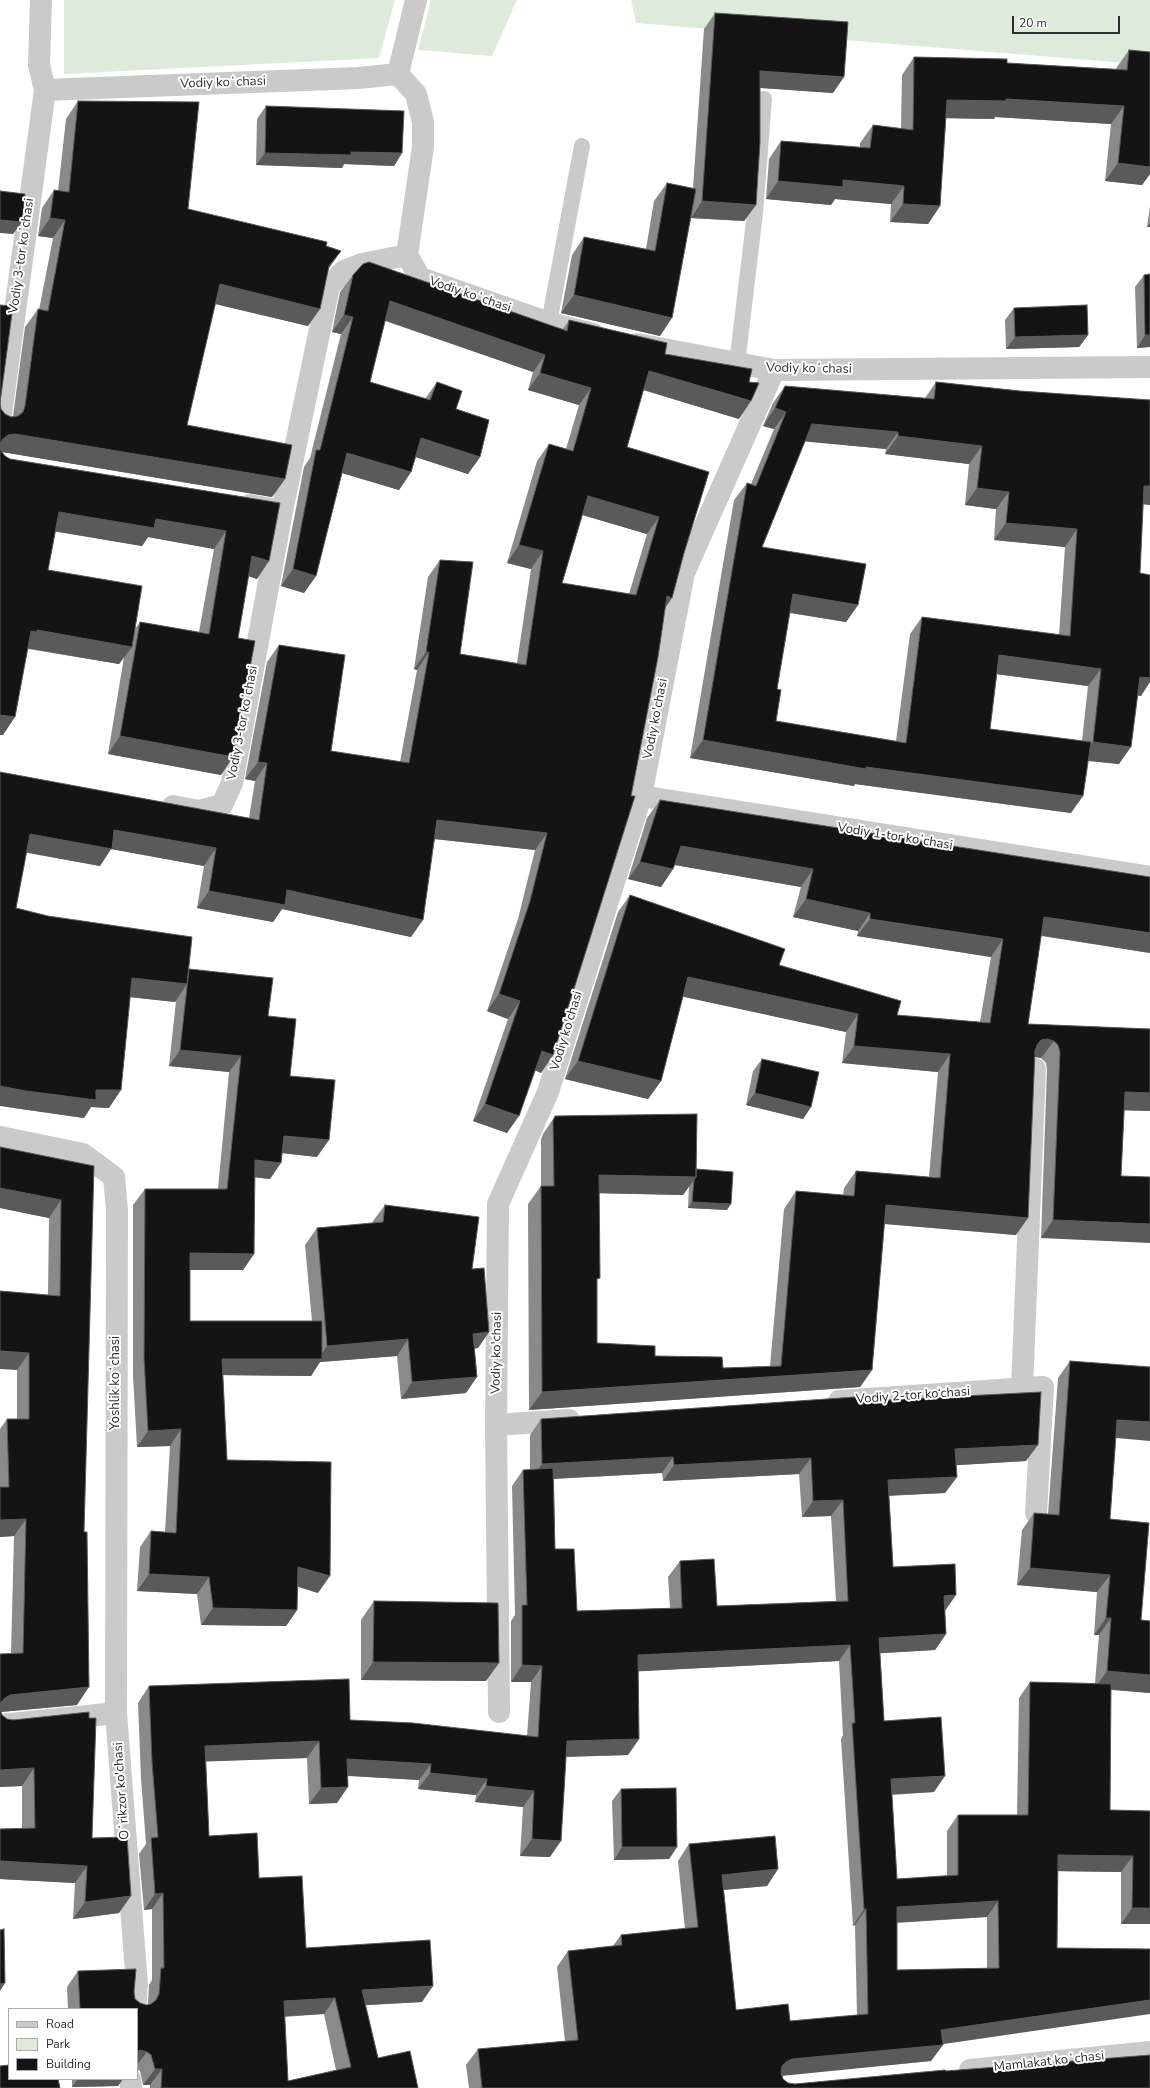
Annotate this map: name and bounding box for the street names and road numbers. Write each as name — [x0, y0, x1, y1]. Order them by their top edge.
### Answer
street label: Vodiy koʻchasi — [180, 74, 266, 92]
street label: Vodiy 3-tor koʼchasi — [6, 197, 38, 315]
street label: Vodiy koʻchasi — [427, 274, 513, 316]
street label: Vodiy koʻchasi — [766, 360, 852, 378]
street label: Vodiy 3-tor koʼchasi — [224, 664, 262, 782]
street label: Vodiy ko'chasi — [641, 677, 671, 761]
street label: Vodiy 1-tor koʼchasi — [836, 820, 954, 854]
street label: Vodiy ko'chasi — [548, 989, 586, 1073]
street label: Vodiy ko'chasi — [488, 1312, 506, 1394]
street label: Yoshlik koʻchasi — [108, 1336, 124, 1430]
street label: Vodiy 2-tor ko‘chasi — [856, 1384, 970, 1408]
street label: Oʻrikzor ko'chasi — [111, 1742, 133, 1840]
street label: Mamlakat koʻchasi — [993, 2048, 1105, 2076]

